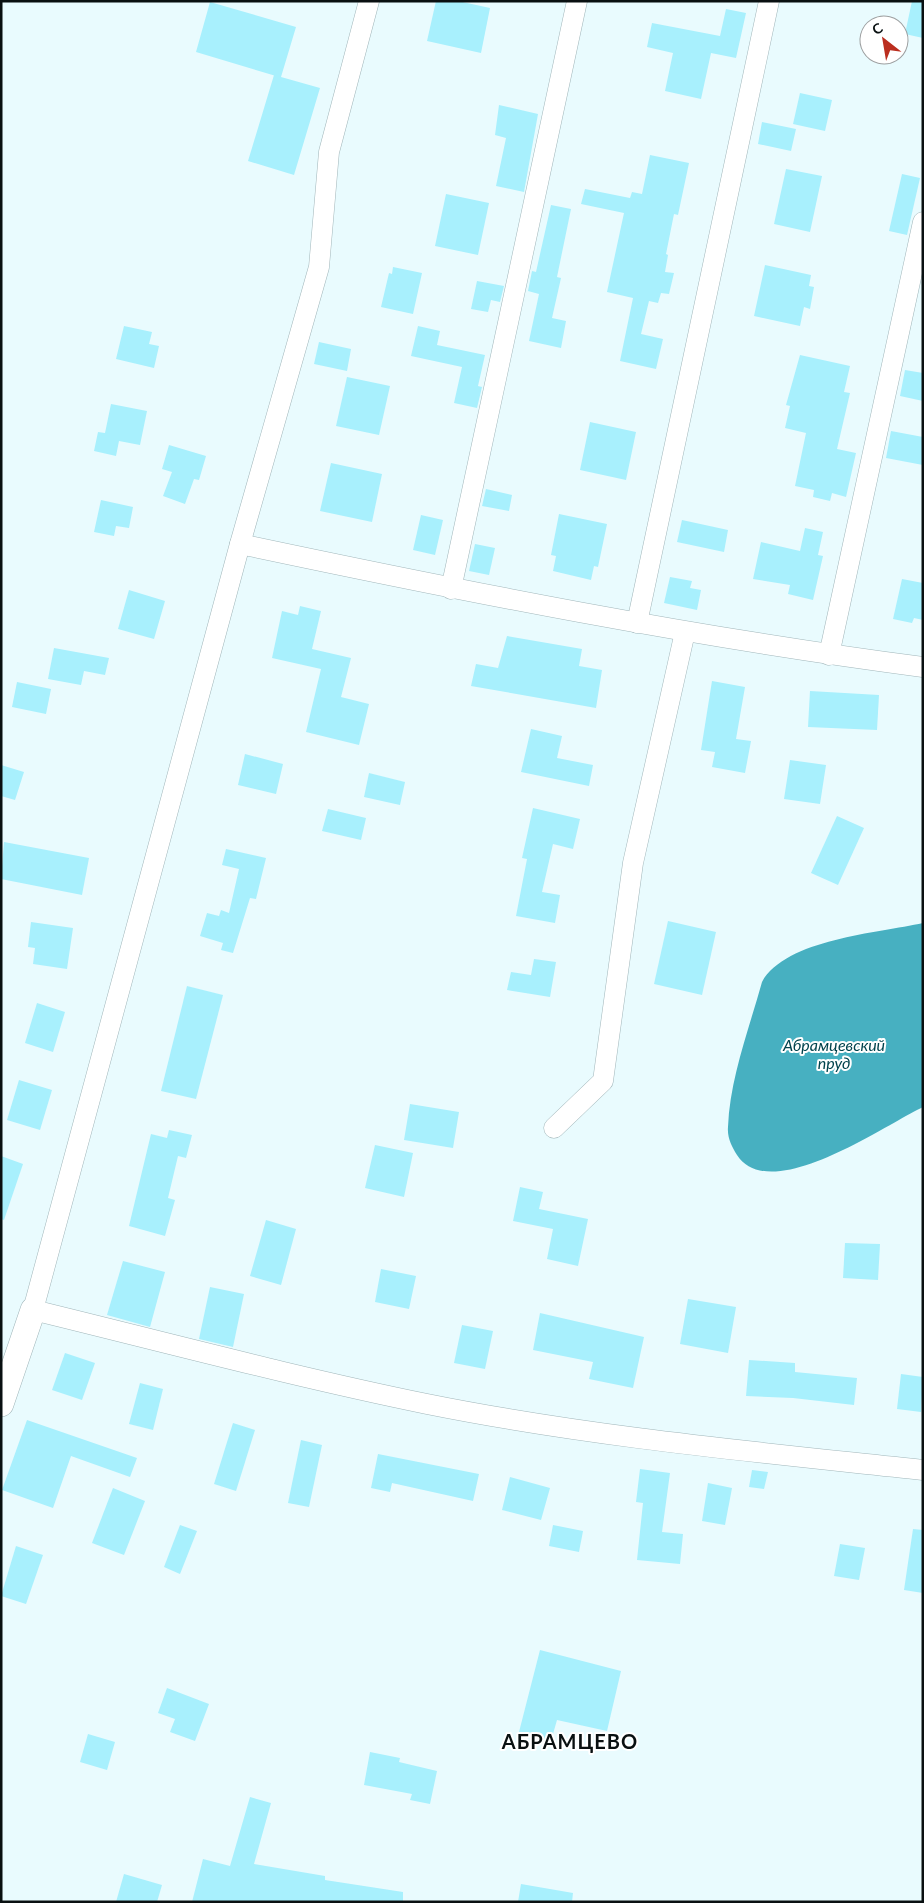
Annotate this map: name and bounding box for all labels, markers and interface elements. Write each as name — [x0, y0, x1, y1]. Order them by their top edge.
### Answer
north arrow — [859, 15, 909, 65]
text: С — [869, 18, 886, 38]
water label: Абрамцевский пруд — [782, 1035, 885, 1072]
district label: АБРАМЦЕВО — [501, 1729, 638, 1753]

